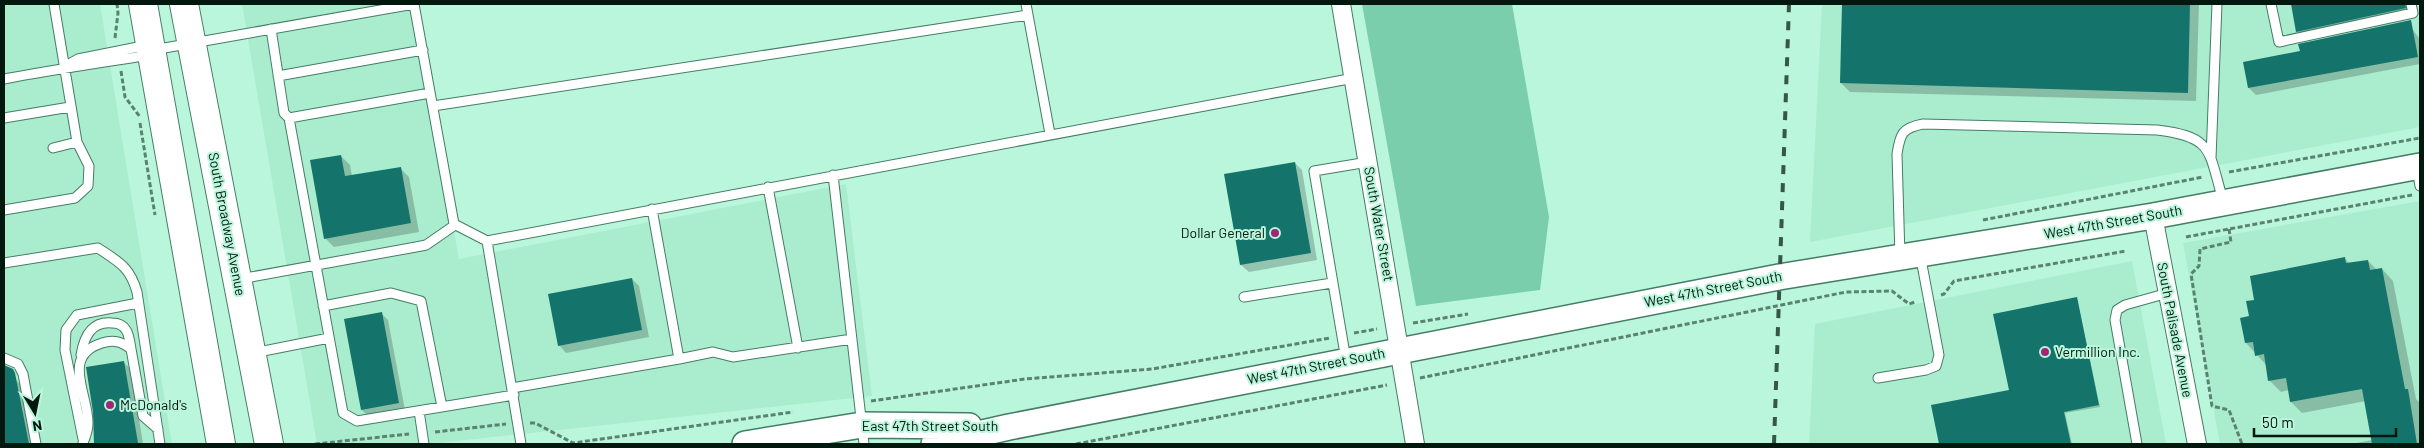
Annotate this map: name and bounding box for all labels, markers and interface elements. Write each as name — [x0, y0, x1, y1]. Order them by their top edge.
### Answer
street label: South Broadway Avenue — [205, 151, 250, 297]
street label: South Water Street — [1361, 165, 1398, 282]
street label: West 47th Street South — [2043, 201, 2183, 242]
place label: Dollar General — [1181, 224, 1265, 241]
marker: Dollar General — [1269, 227, 1281, 239]
street label: South Palisade Avenue — [2154, 261, 2197, 399]
street label: West 47th Street South — [1643, 267, 1783, 310]
place label: Vermillion Inc. — [2055, 343, 2140, 360]
street label: West 47th Street South — [1246, 344, 1386, 387]
marker: Vermillion Inc. — [2039, 346, 2051, 358]
north arrow — [10, 388, 60, 438]
place label: McDonald's — [120, 396, 188, 413]
marker: McDonald's — [104, 399, 116, 411]
scale bar — [2254, 406, 2396, 438]
text: 50 m — [2262, 413, 2294, 431]
text: N — [31, 417, 43, 435]
street label: East 47th Street South — [862, 417, 998, 434]

